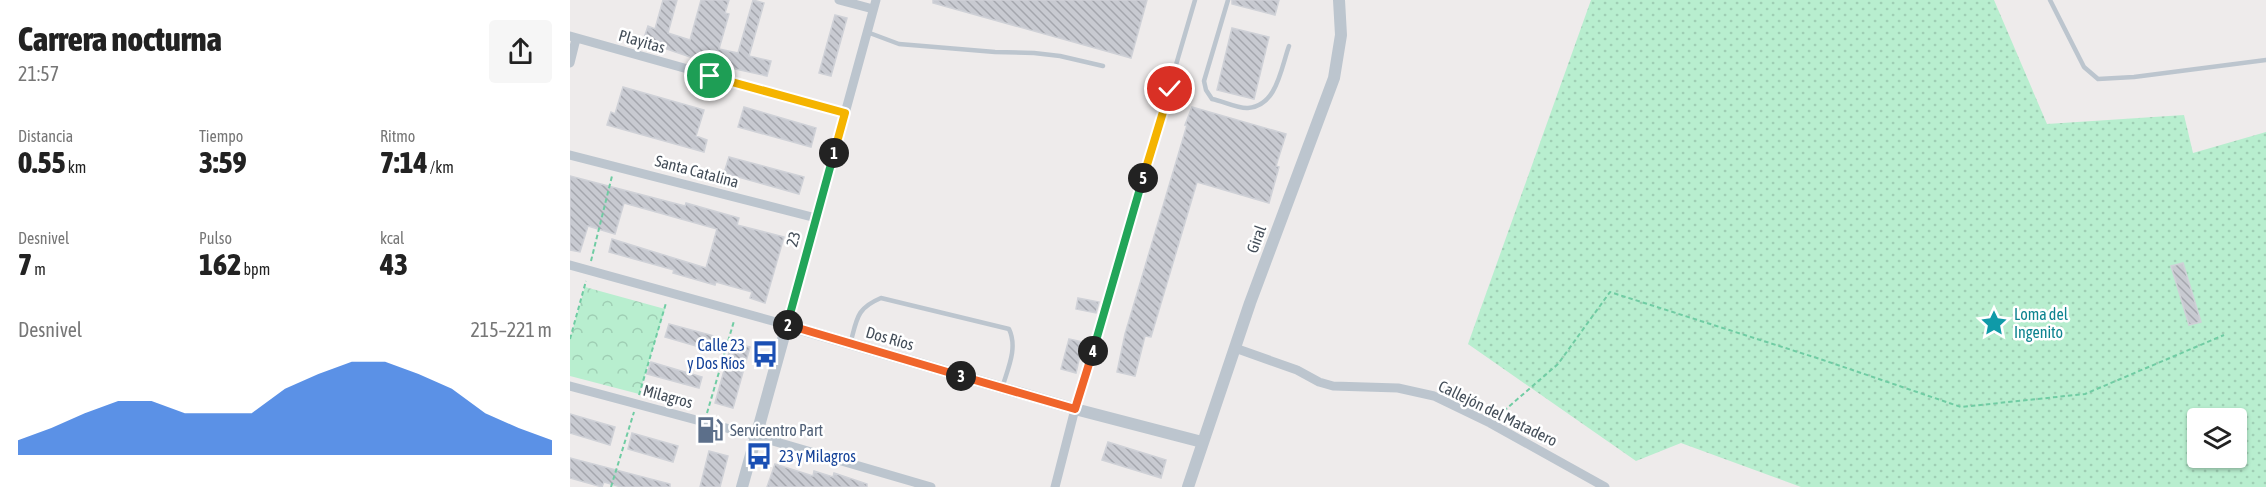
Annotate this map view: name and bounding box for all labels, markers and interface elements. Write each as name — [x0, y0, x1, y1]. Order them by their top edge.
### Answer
text: Carrera nocturna — [18, 20, 222, 58]
button: share — [489, 20, 552, 83]
street label: Playitas — [616, 26, 668, 57]
pin — [684, 50, 735, 101]
icon: arrive — [693, 59, 726, 92]
text: 21:57 — [18, 62, 59, 85]
pin — [1144, 63, 1195, 114]
icon: check — [1153, 72, 1186, 105]
text: Distancia — [18, 127, 73, 145]
text: Tiempo — [199, 127, 243, 145]
text: Ritmo — [380, 127, 415, 145]
pin: 1 — [819, 138, 849, 168]
text: 1 — [830, 144, 838, 162]
text: 0.55 — [18, 145, 66, 179]
text: 3:59 — [199, 145, 247, 179]
text: 7:14 — [380, 145, 428, 179]
street label: Santa Catalina — [653, 151, 741, 191]
text: km — [66, 158, 86, 176]
text: /km — [428, 158, 454, 176]
pin: 5 — [1128, 163, 1158, 193]
text: 5 — [1139, 169, 1147, 187]
street label: Giral — [1243, 222, 1270, 255]
text: Desnivel — [18, 229, 69, 247]
text: Pulso — [199, 229, 232, 247]
text: kcal — [380, 229, 404, 247]
street label: 23 — [782, 229, 804, 249]
text: 7 — [18, 247, 32, 281]
text: 162 — [199, 247, 241, 281]
text: 43 — [380, 247, 408, 281]
text: m — [32, 260, 46, 278]
text: bpm — [241, 260, 270, 278]
place label: Loma del Ingenito — [2014, 305, 2069, 342]
place icon: Loma del Ingenito — [1979, 308, 2009, 338]
pin: 2 — [773, 310, 803, 340]
text: 2 — [784, 316, 792, 334]
text: Desnivel — [18, 318, 82, 341]
text: 215–221 m — [470, 318, 552, 341]
street label: Dos Ríos — [864, 323, 916, 354]
place label: Calle 23 y Dos Ríos — [687, 336, 745, 373]
pin: 4 — [1078, 336, 1108, 366]
bus stop icon: Calle 23 y Dos Ríos — [750, 339, 780, 369]
text: 4 — [1089, 342, 1097, 360]
pin: 3 — [946, 361, 976, 391]
text: 3 — [957, 367, 965, 385]
street label: Callejón del Matadero — [1435, 376, 1560, 450]
street label: Milagros — [641, 381, 695, 412]
map controls — [2187, 408, 2247, 468]
button: layers — [2187, 408, 2247, 468]
fuel station icon: Servicentro Part — [695, 415, 725, 445]
place label: Servicentro Part — [730, 421, 823, 439]
bus stop icon: 23 y Milagros — [744, 441, 774, 471]
place label: 23 y Milagros — [779, 447, 856, 466]

